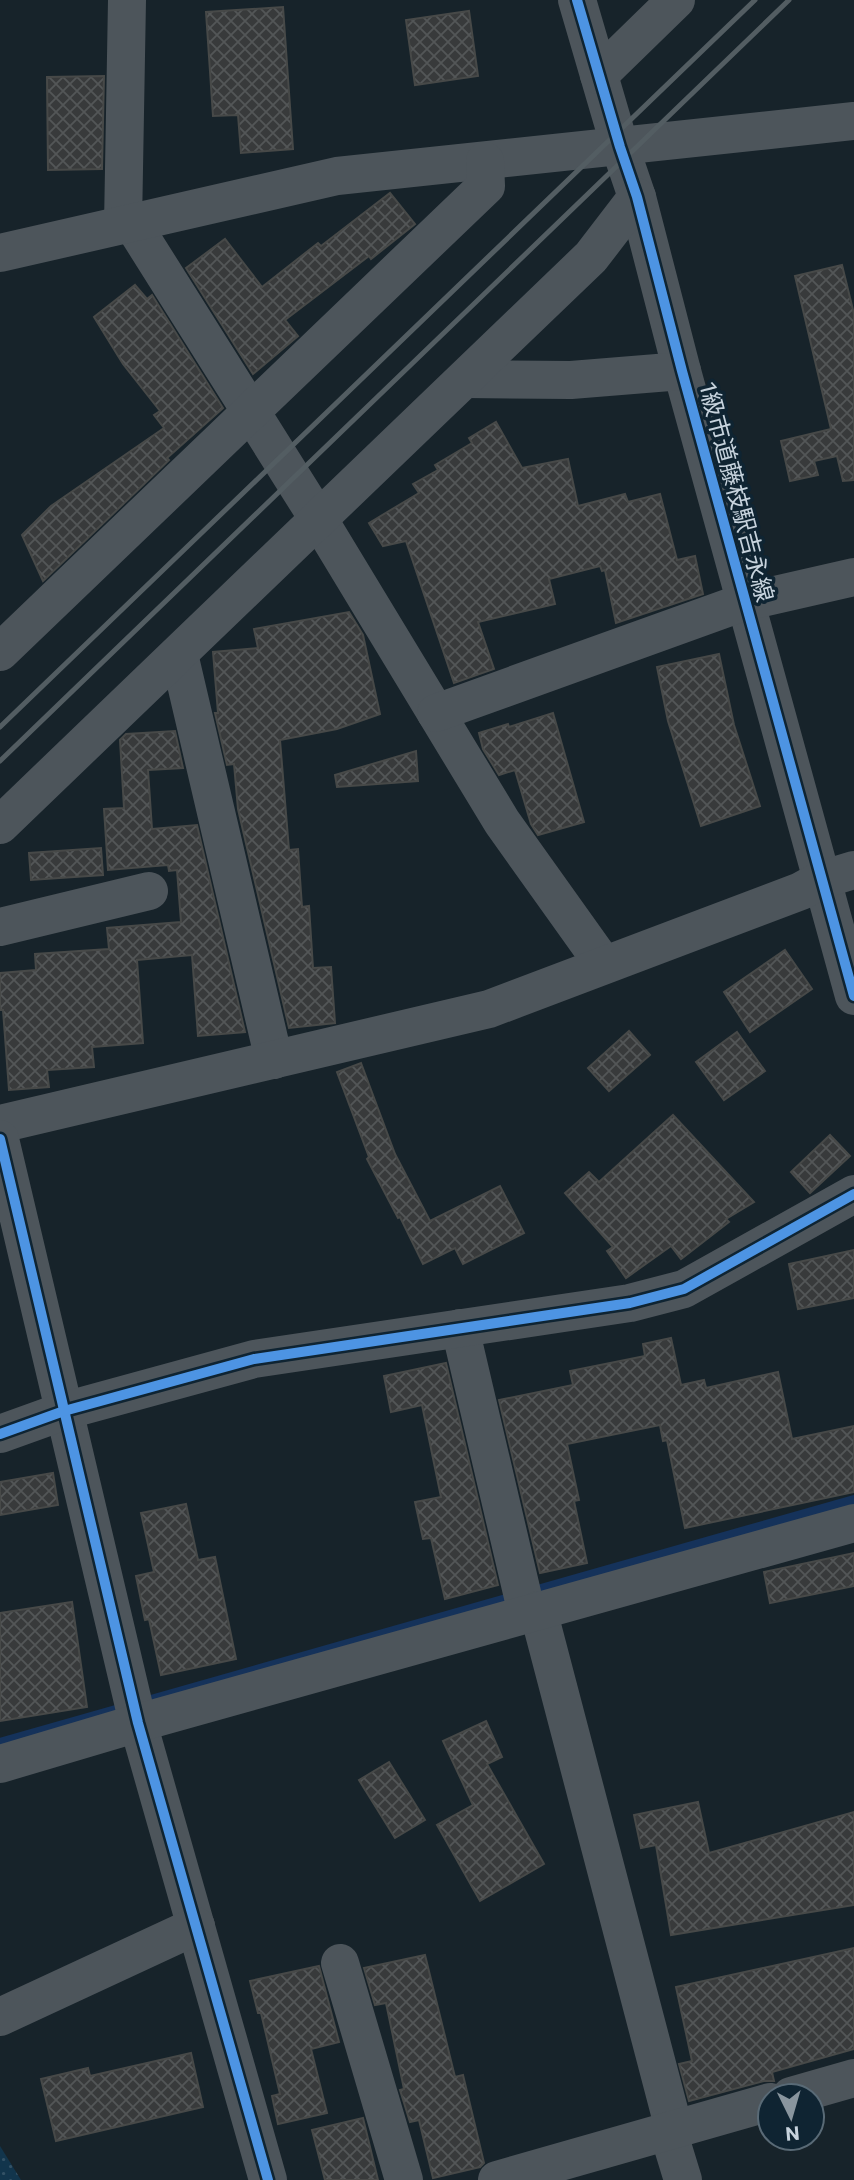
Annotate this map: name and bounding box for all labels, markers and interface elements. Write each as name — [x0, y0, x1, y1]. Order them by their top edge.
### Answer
street label: 1級市道藤枝駅吉永線 — [694, 379, 781, 605]
north arrow — [756, 2082, 826, 2152]
text: N — [784, 2122, 801, 2147]

